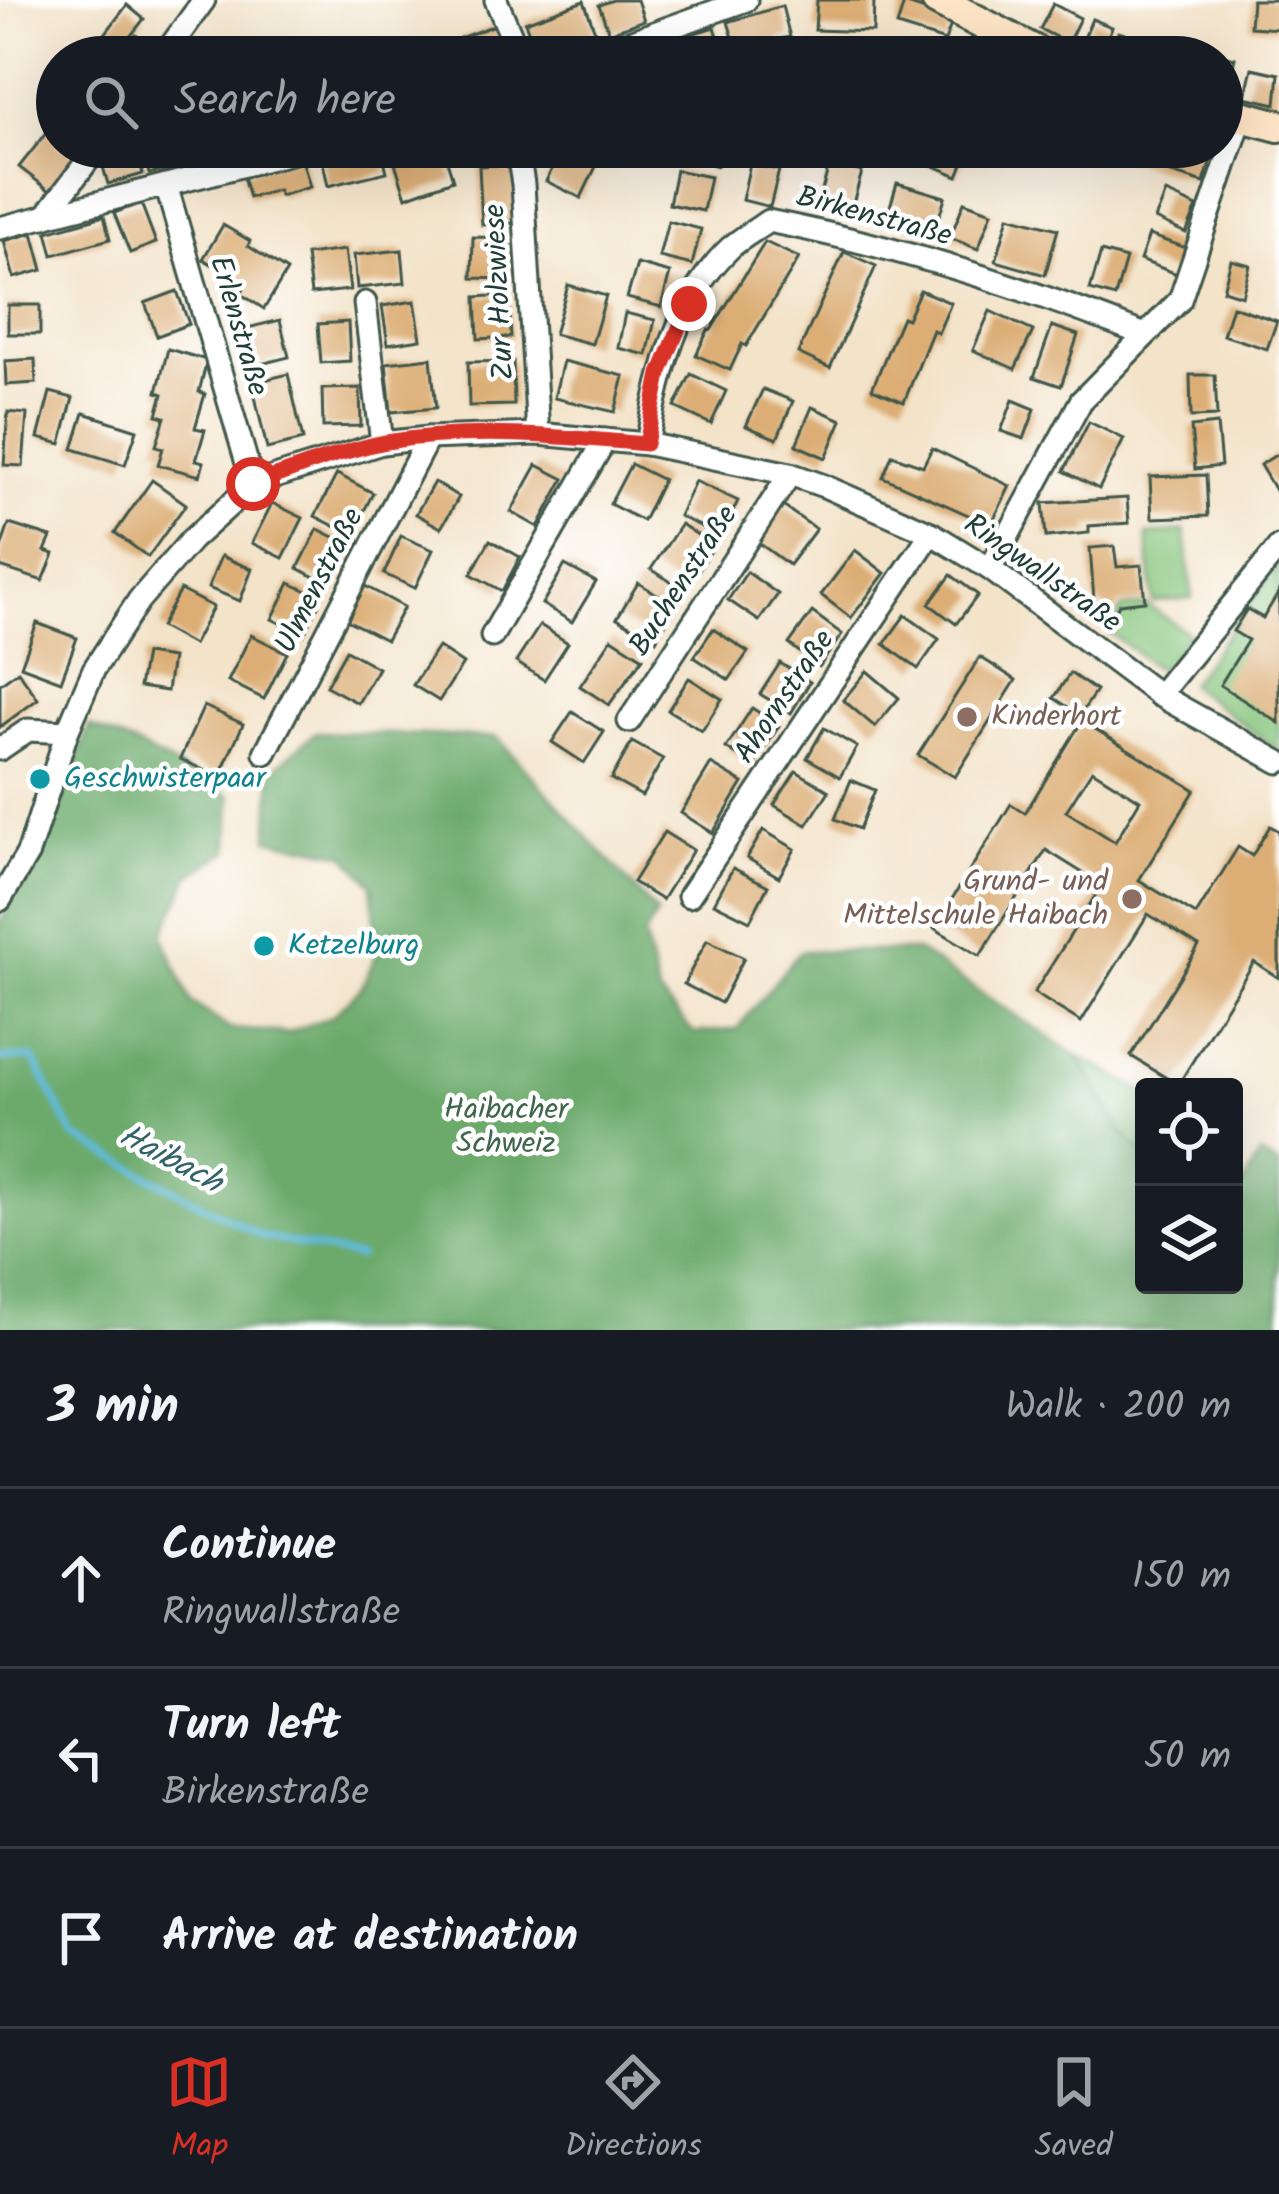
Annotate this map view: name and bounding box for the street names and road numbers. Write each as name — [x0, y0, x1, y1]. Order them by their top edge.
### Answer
street label: Birkenstraße — [791, 173, 957, 261]
street label: Zur Holzwiese — [471, 203, 529, 381]
street label: Erlenstraße — [195, 250, 281, 402]
street label: Buchenstraße — [617, 496, 751, 666]
street label: Ulmenstraße — [263, 500, 377, 662]
street label: Ringwallstraße — [953, 502, 1131, 646]
street label: Ahornstraße — [722, 620, 848, 774]

